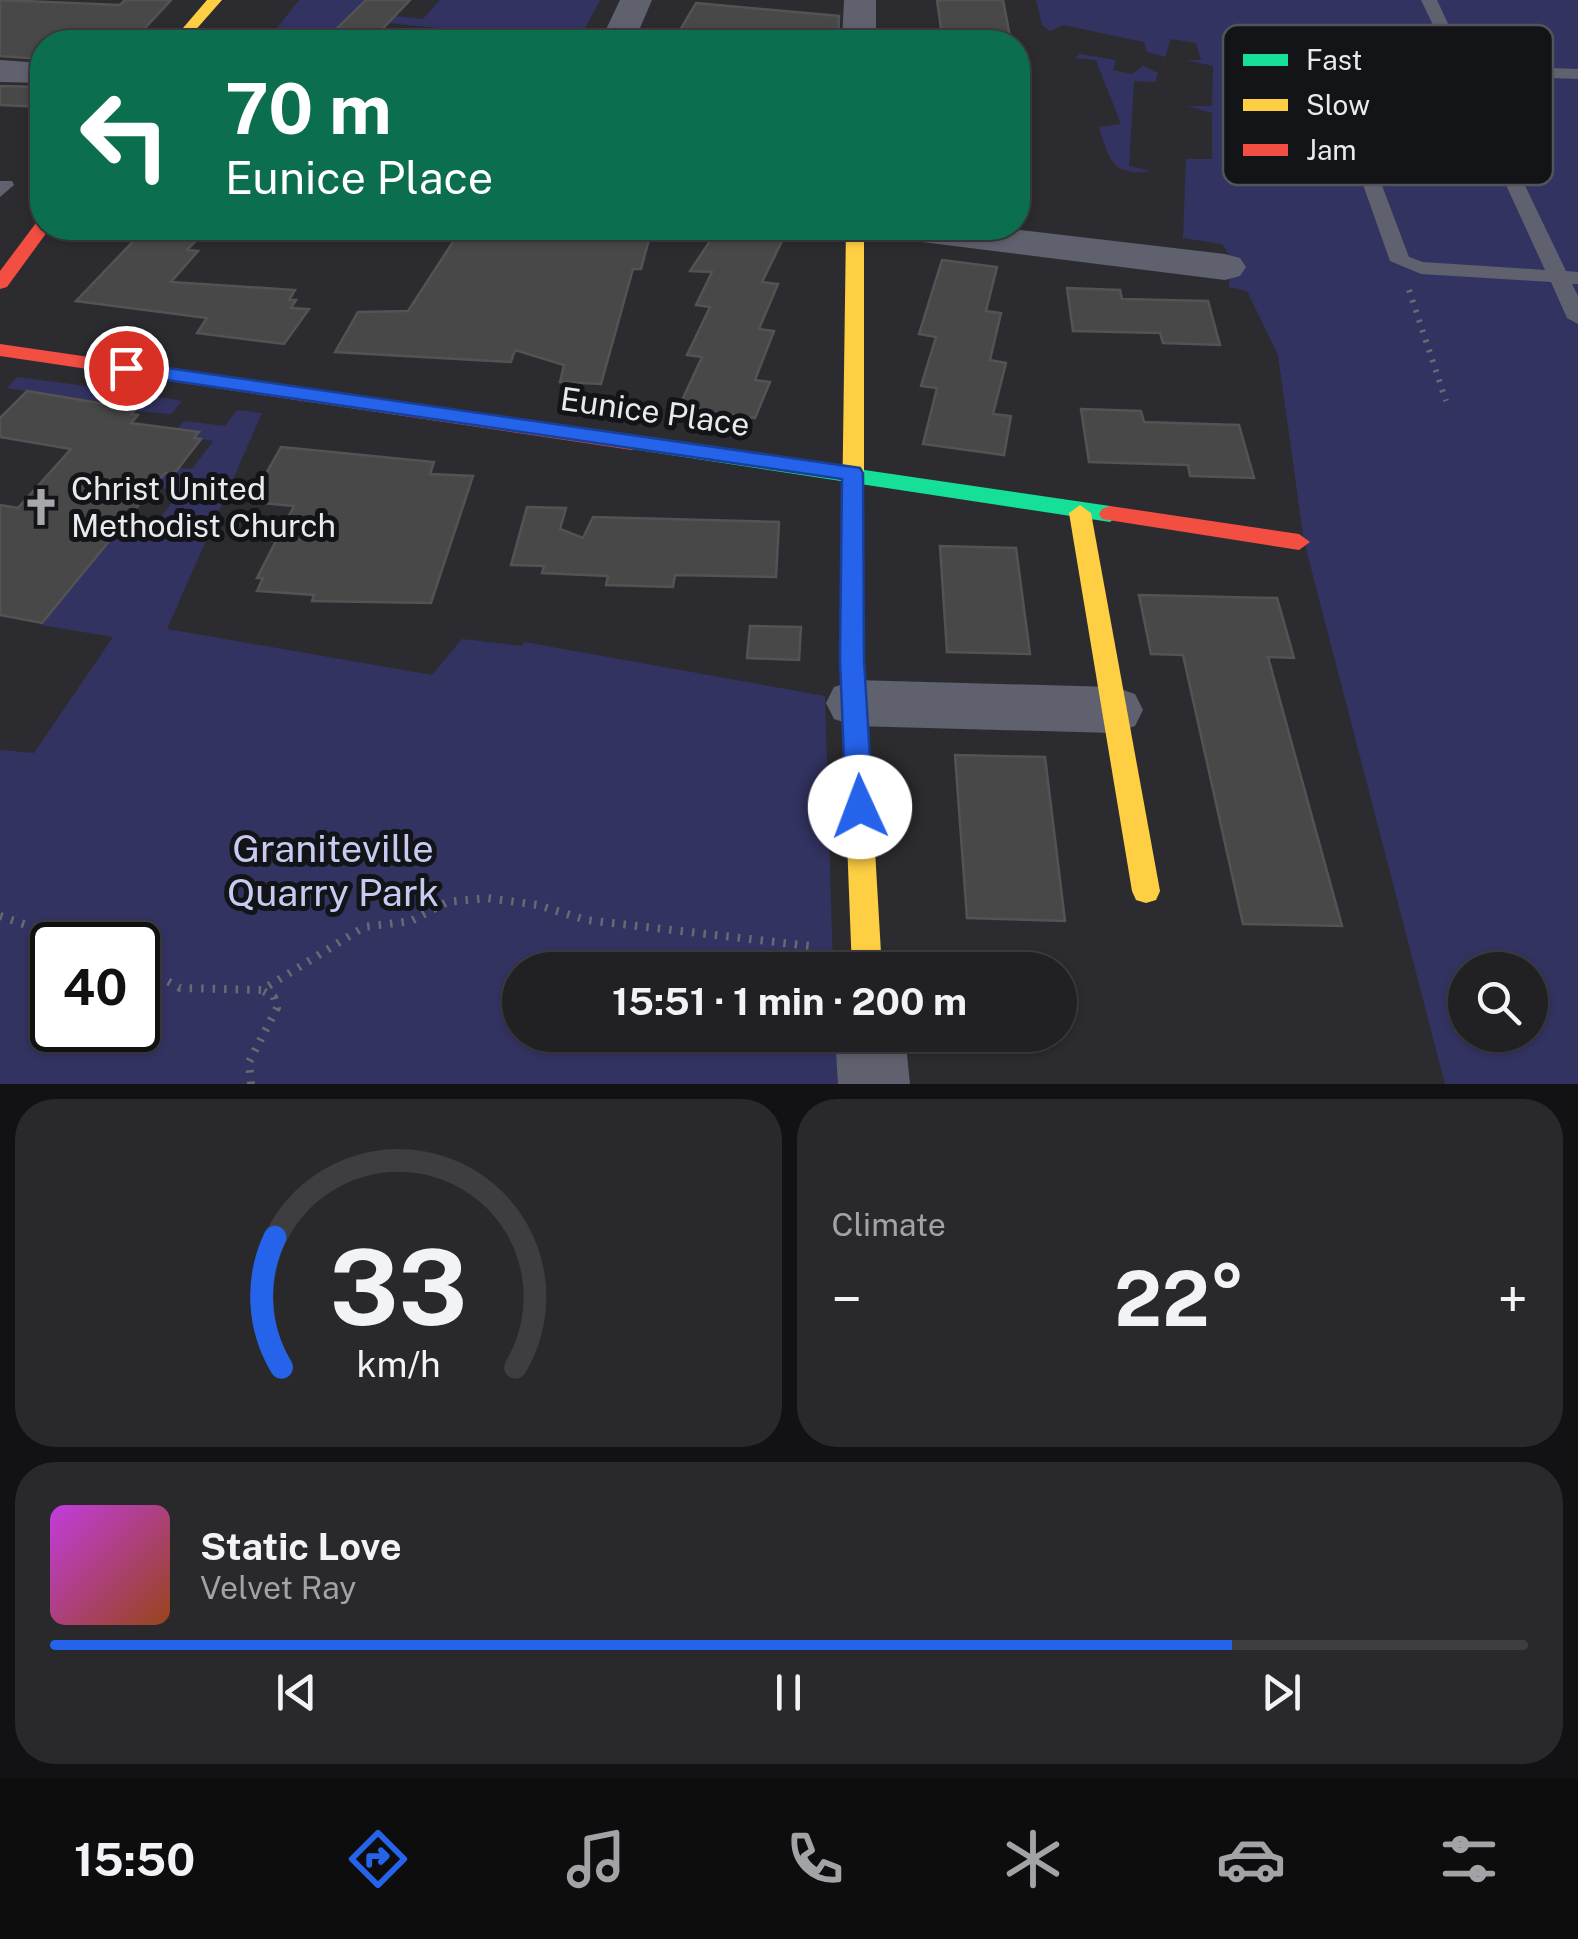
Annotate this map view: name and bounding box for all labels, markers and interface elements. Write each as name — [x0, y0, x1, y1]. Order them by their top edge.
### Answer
legend — [1223, 25, 1553, 185]
text: Fast — [1306, 43, 1362, 76]
text: 70 m — [225, 67, 392, 150]
icon: left — [60, 70, 190, 200]
text: Slow — [1306, 88, 1370, 121]
text: Jam — [1306, 133, 1357, 166]
text: Eunice Place — [225, 151, 493, 204]
pin — [84, 326, 169, 411]
icon: arrive — [99, 341, 154, 396]
street label: Eunice Place — [558, 380, 752, 443]
place label: Christ United Methodist Church — [71, 470, 336, 544]
church icon: Christ United Methodist Church — [20, 486, 62, 528]
position arrow — [808, 755, 912, 859]
park label: Graniteville Quarry Park — [227, 826, 439, 915]
speed limit sign: 40 — [30, 922, 160, 1052]
map controls — [1448, 952, 1548, 1052]
button: search — [1448, 952, 1548, 1052]
text: 15:51 · 1 min · 200 m — [612, 979, 967, 1024]
text: Climate — [832, 1206, 946, 1243]
text: 33 — [329, 1226, 467, 1348]
text: 22° — [1114, 1255, 1245, 1343]
text: − — [832, 1267, 862, 1331]
text: + — [1498, 1267, 1528, 1331]
text: km/h — [356, 1343, 440, 1385]
text: Static Love — [200, 1524, 402, 1569]
text: Velvet Ray — [200, 1569, 356, 1606]
icon: previous — [269, 1665, 324, 1720]
icon: pause — [761, 1665, 816, 1720]
icon: next — [1254, 1665, 1309, 1720]
icon: directions — [343, 1824, 413, 1894]
icon: music — [561, 1824, 631, 1894]
icon: phone — [780, 1824, 850, 1894]
icon: climate — [998, 1824, 1068, 1894]
icon: car — [1216, 1824, 1286, 1894]
icon: filters — [1434, 1824, 1504, 1894]
text: 15:50 — [74, 1833, 195, 1886]

